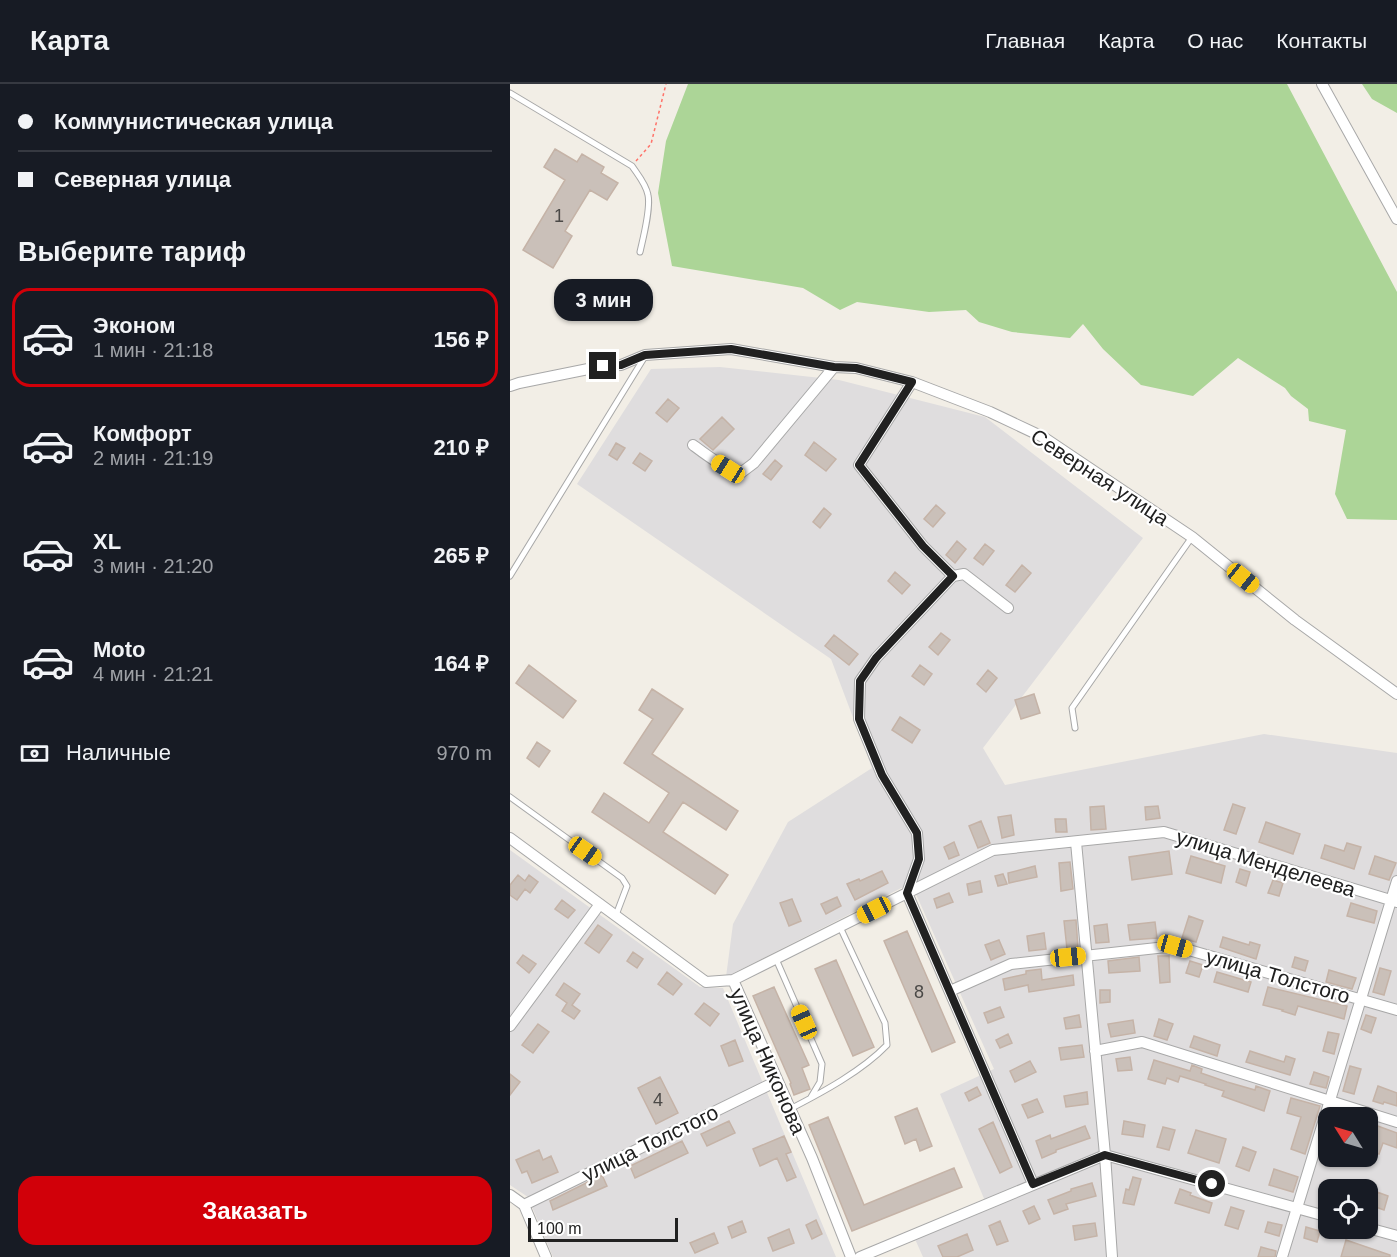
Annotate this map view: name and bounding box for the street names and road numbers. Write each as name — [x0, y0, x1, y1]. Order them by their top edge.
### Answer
street label: Северная улица — [1027, 424, 1173, 530]
street label: улица Менделеева — [1174, 825, 1359, 901]
street label: улица Толстого — [1203, 944, 1353, 1008]
street label: улица Никонова — [725, 984, 811, 1138]
street label: улица Толстого — [578, 1100, 722, 1186]

